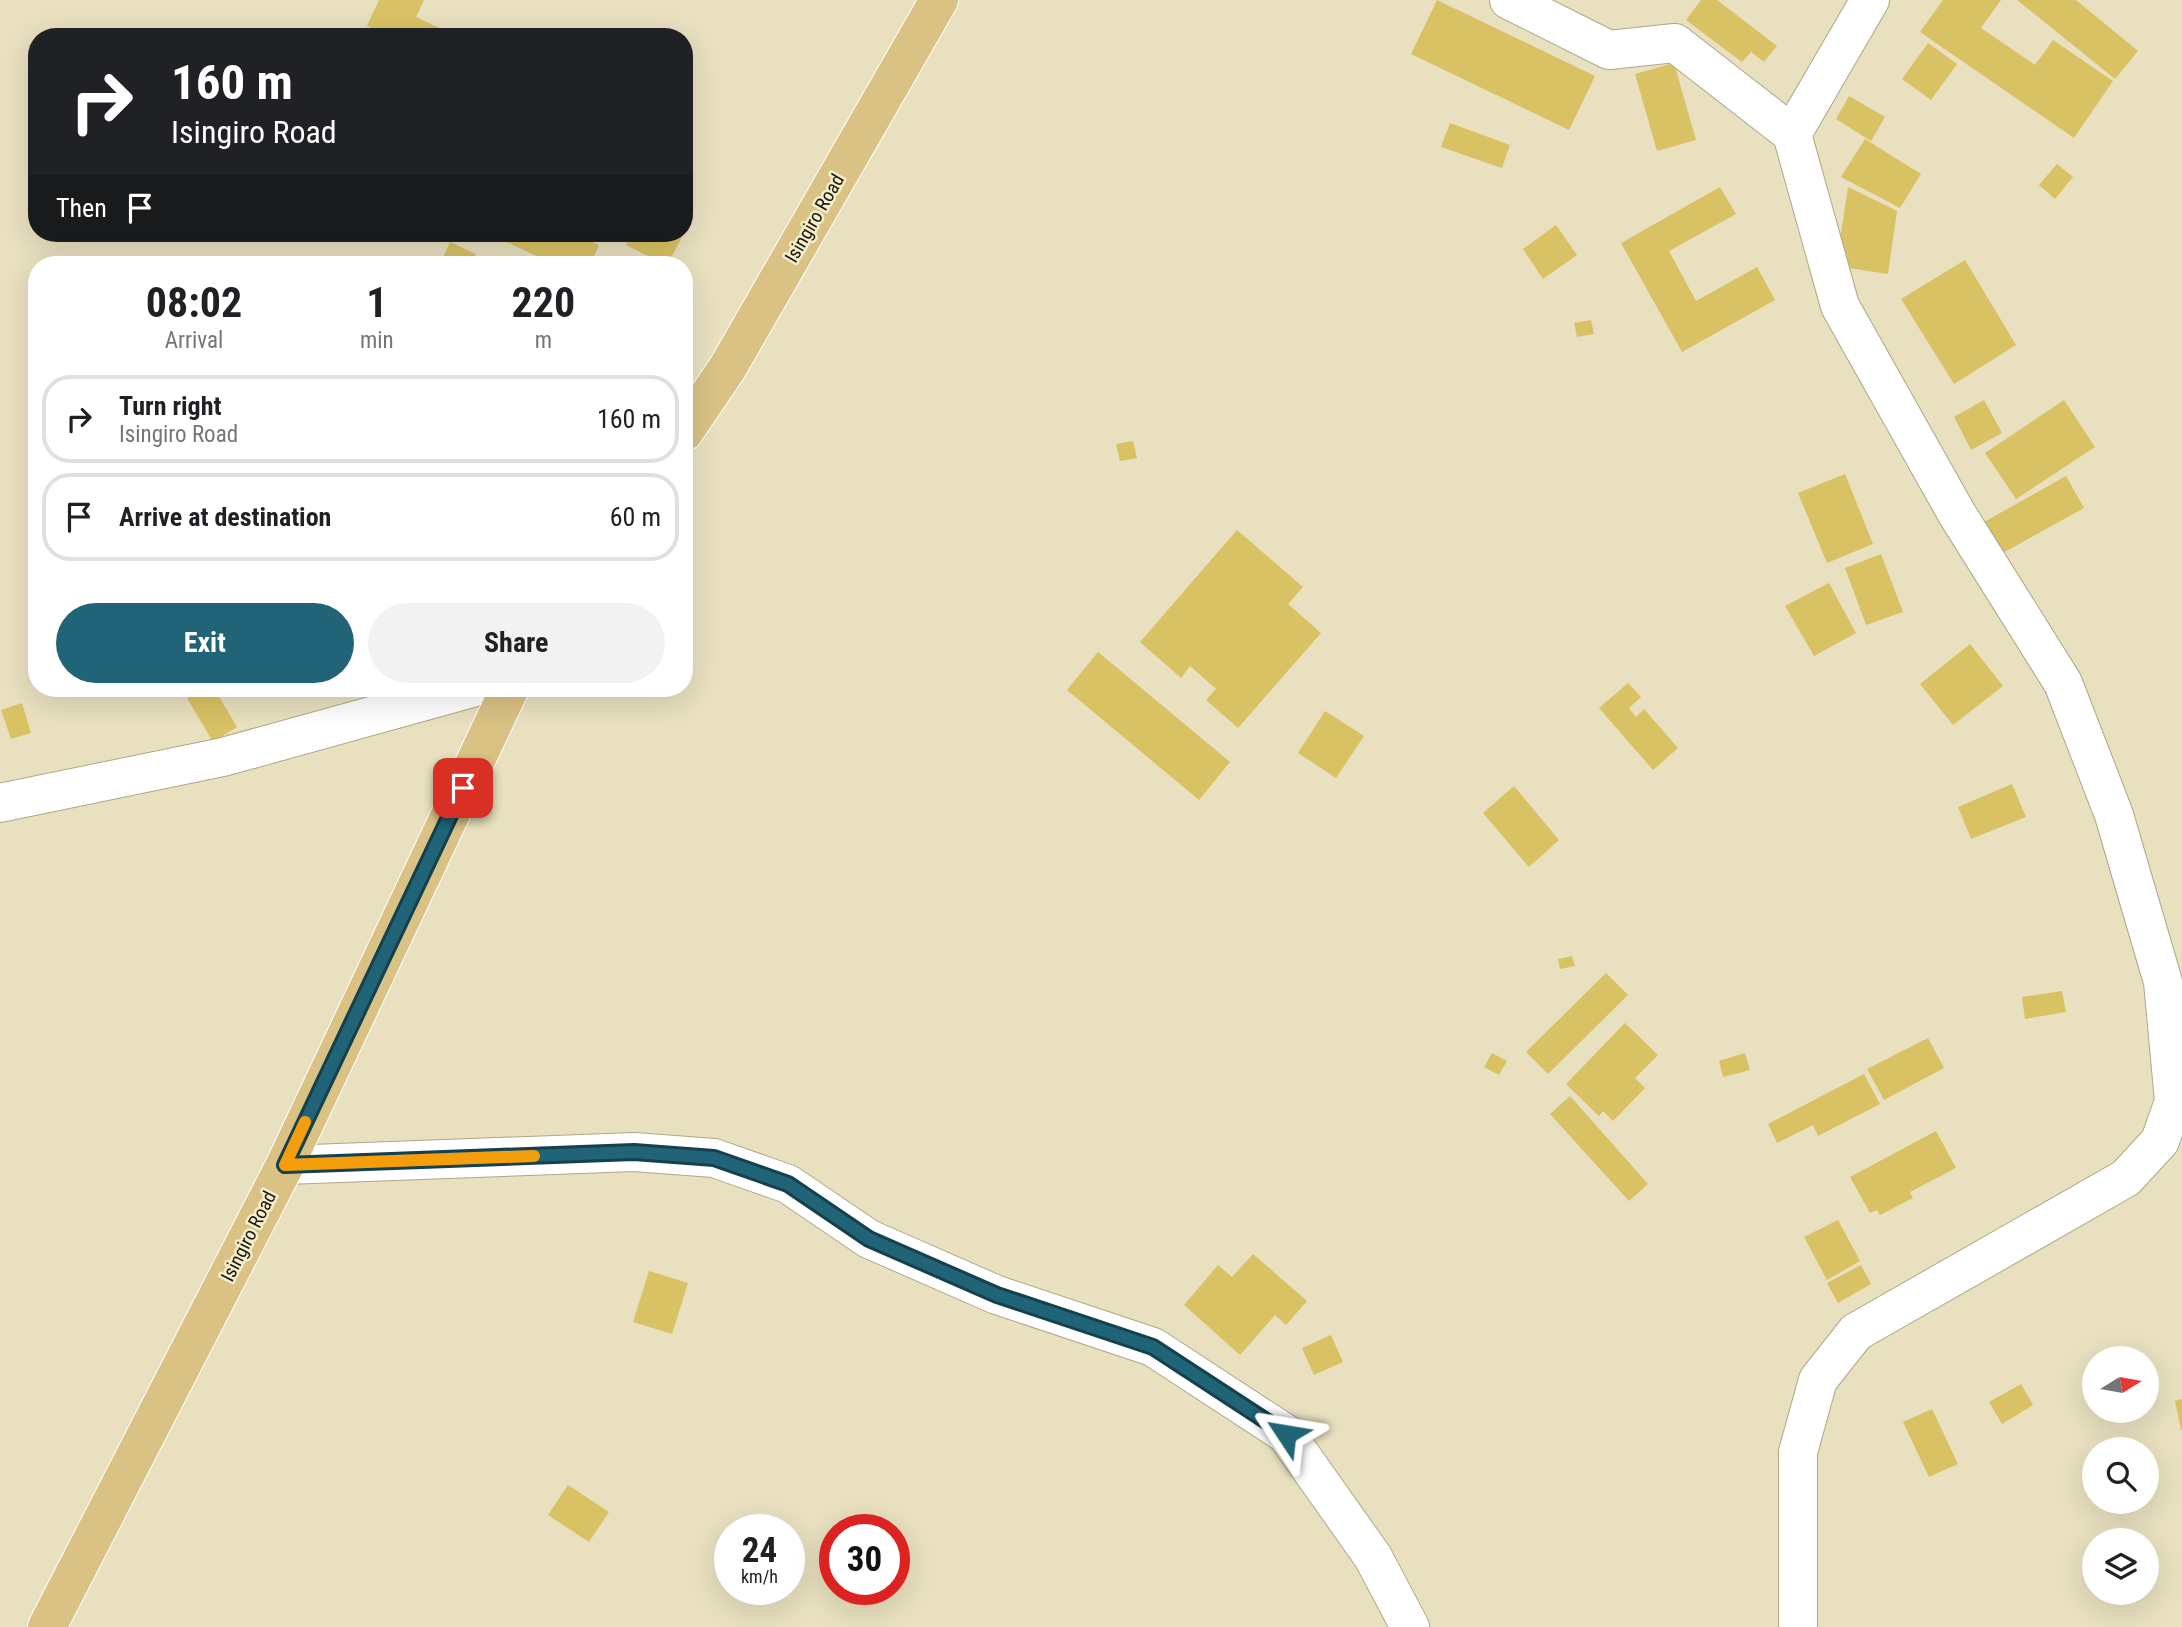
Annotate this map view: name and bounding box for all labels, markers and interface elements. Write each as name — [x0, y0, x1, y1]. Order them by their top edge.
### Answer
text: 160 m — [171, 54, 293, 111]
icon: right — [56, 56, 147, 147]
text: Isingiro Road — [171, 113, 337, 151]
street label: Isingiro Road — [780, 170, 849, 267]
icon: arrive — [121, 189, 159, 227]
text: Then — [56, 193, 107, 223]
text: 08:02 — [146, 278, 242, 327]
text: 1 — [366, 278, 387, 327]
text: 220 — [511, 278, 575, 327]
text: Arrival — [165, 327, 223, 354]
text: min — [360, 327, 394, 354]
text: m — [535, 327, 552, 354]
text: Turn right — [119, 391, 221, 421]
icon: right — [60, 400, 98, 438]
text: 160 m — [597, 404, 661, 434]
text: Isingiro Road — [119, 421, 238, 448]
icon: arrive — [60, 498, 98, 536]
text: Arrive at destination — [119, 502, 331, 532]
text: 60 m — [610, 502, 661, 532]
button: Exit — [56, 603, 354, 683]
button: Share — [368, 603, 665, 683]
pin — [433, 758, 493, 818]
icon: arrive — [444, 769, 482, 807]
street label: Isingiro Road — [216, 1187, 281, 1285]
north arrow — [2082, 1346, 2160, 1423]
map controls — [2082, 1346, 2159, 1605]
position arrow — [1249, 1397, 1323, 1471]
button: search — [2082, 1437, 2159, 1514]
speed limit sign: 30 — [819, 1514, 910, 1605]
button: layers — [2082, 1528, 2159, 1605]
text: 24 — [742, 1530, 777, 1571]
text: km/h — [741, 1566, 778, 1587]

